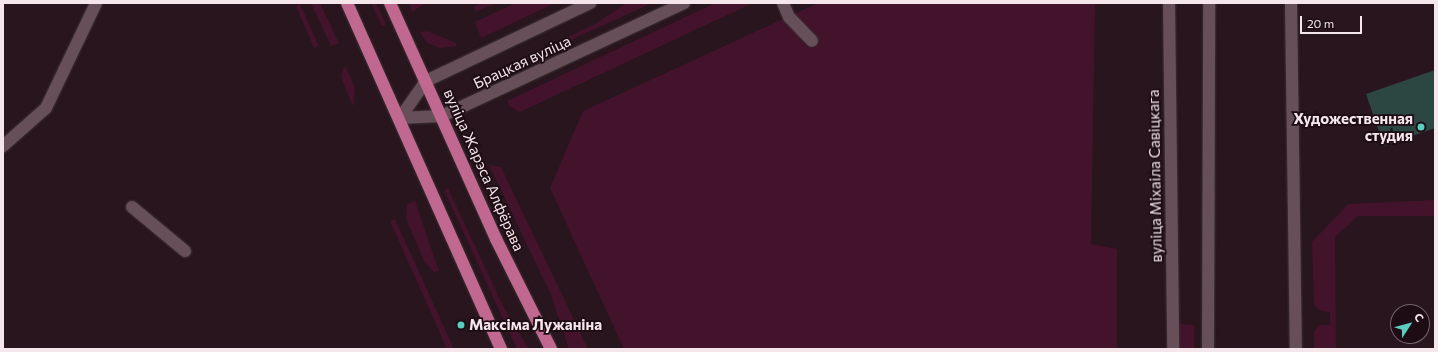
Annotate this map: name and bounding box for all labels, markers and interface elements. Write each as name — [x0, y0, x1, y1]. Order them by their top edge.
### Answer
scale bar — [1302, 8, 1364, 34]
text: 20 m — [1307, 16, 1334, 30]
street label: Брацкая вуліца — [470, 32, 574, 92]
street label: вуліца Жарэса Алфёрава — [440, 86, 528, 254]
street label: вуліца Міхаіла Савіцкага — [1144, 89, 1166, 263]
place label: Художественная студия — [1293, 109, 1413, 144]
marker: Художественная студия — [1416, 122, 1426, 132]
north arrow — [1390, 304, 1430, 344]
text: С — [1412, 310, 1427, 324]
place label: Максіма Лужаніна — [469, 316, 602, 334]
marker: Максіма Лужаніна — [456, 320, 466, 330]

